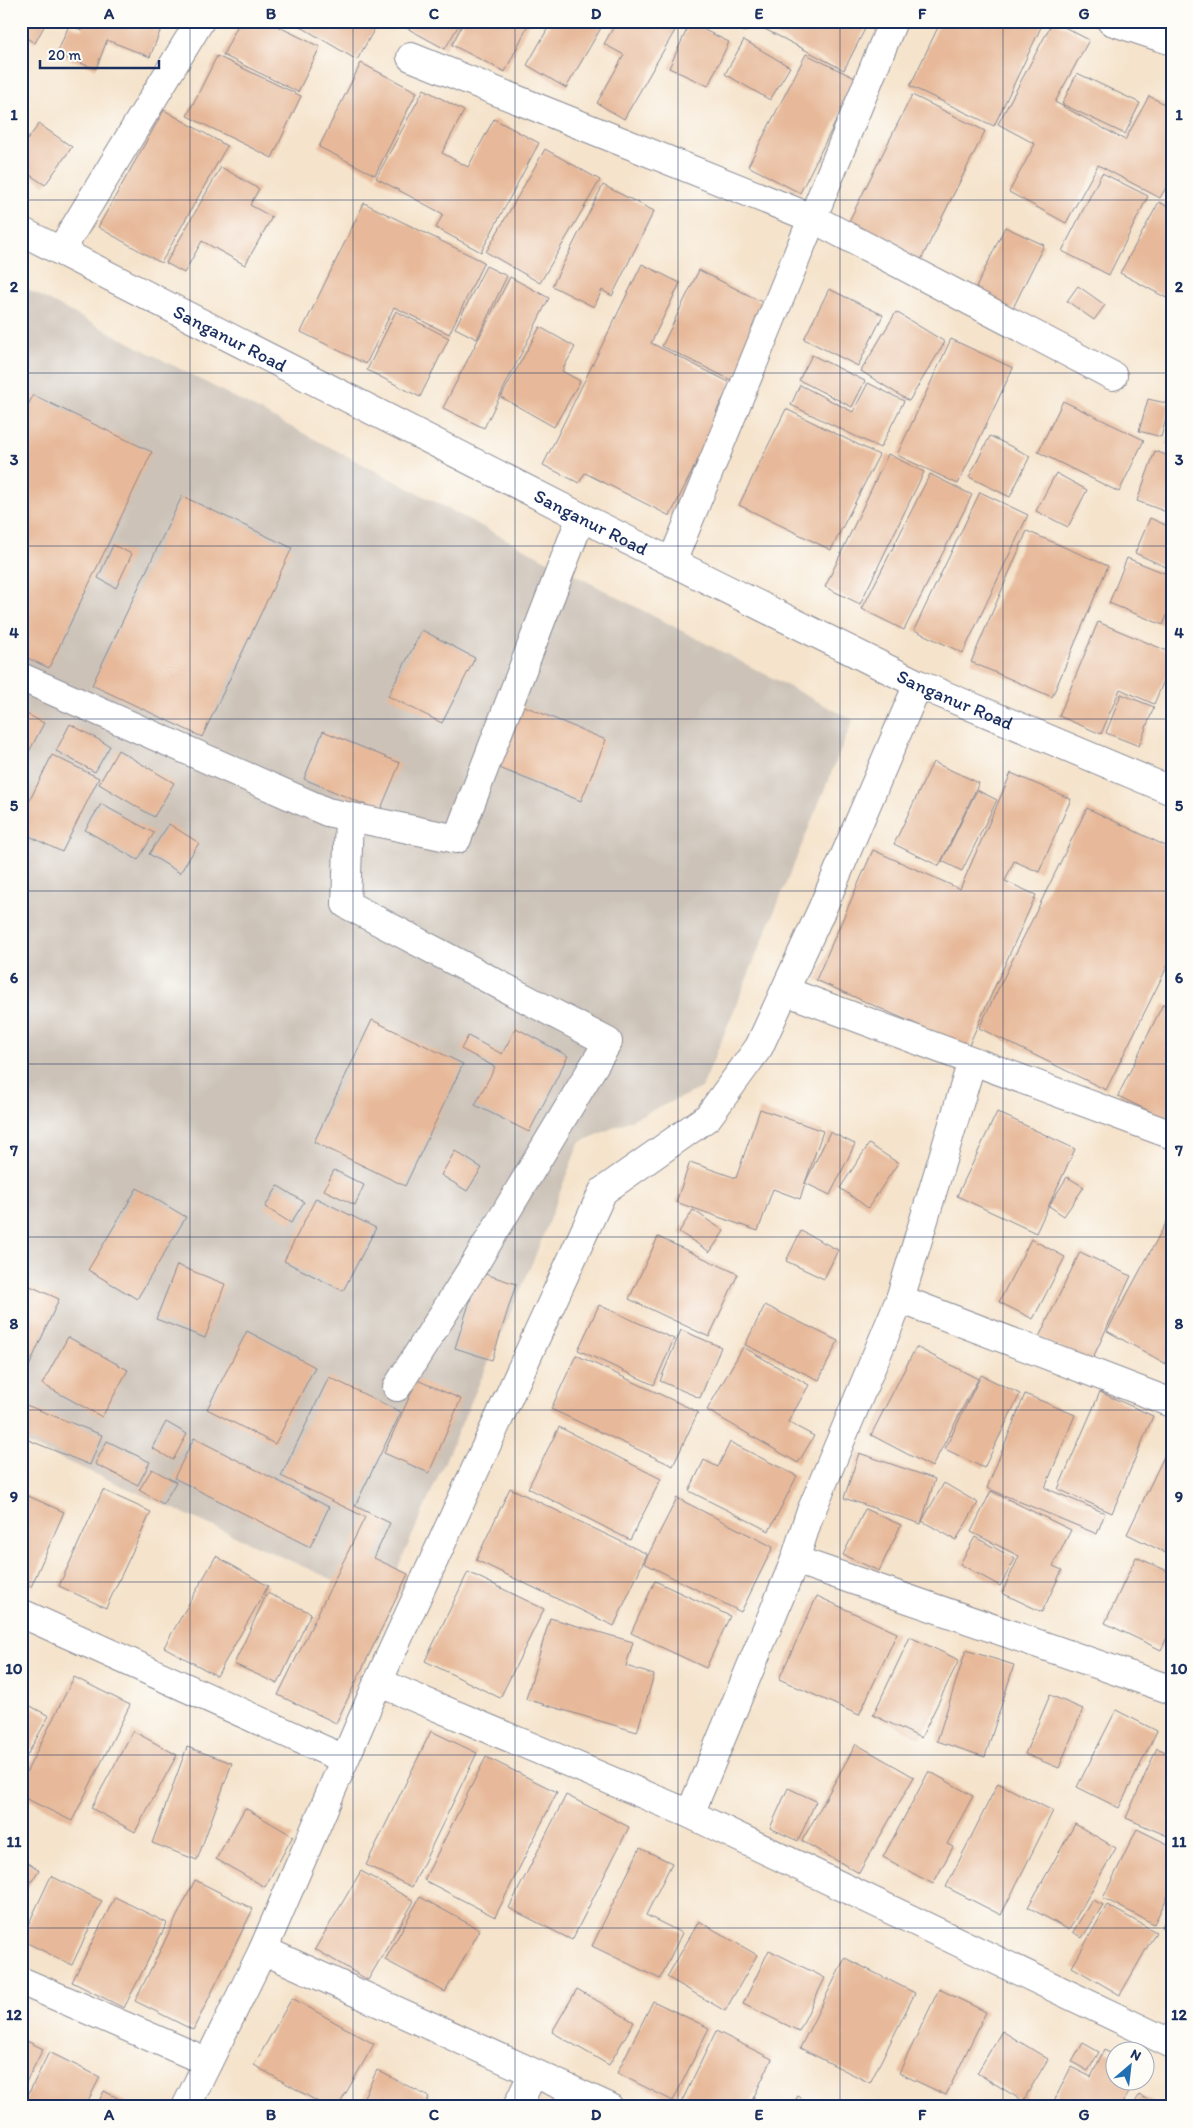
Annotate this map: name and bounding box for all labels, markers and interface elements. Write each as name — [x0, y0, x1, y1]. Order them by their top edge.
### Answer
text: A — [103, 4, 115, 23]
text: B — [266, 4, 277, 23]
text: C — [429, 4, 440, 23]
text: D — [591, 4, 602, 23]
text: E — [755, 4, 764, 23]
text: F — [918, 4, 927, 23]
text: G — [1078, 4, 1090, 23]
scale bar — [40, 38, 159, 70]
text: 20 m — [48, 46, 82, 64]
text: 1 — [10, 105, 18, 124]
text: 1 — [1175, 105, 1183, 124]
text: 2 — [10, 277, 19, 296]
text: 2 — [1175, 277, 1184, 296]
street label: Sanganur Road — [170, 299, 291, 376]
text: 3 — [10, 450, 19, 469]
text: 3 — [1175, 450, 1184, 469]
street label: Sanganur Road — [530, 484, 652, 560]
text: 4 — [9, 623, 19, 642]
text: 4 — [1174, 623, 1184, 642]
street label: Sanganur Road — [893, 664, 1017, 734]
text: 5 — [10, 796, 19, 815]
text: 5 — [1175, 796, 1184, 815]
text: 6 — [10, 968, 19, 987]
text: 6 — [1175, 968, 1184, 987]
text: 7 — [9, 1141, 18, 1160]
text: 7 — [1174, 1141, 1183, 1160]
text: 8 — [10, 1314, 19, 1333]
text: 8 — [1175, 1314, 1184, 1333]
text: 9 — [10, 1487, 18, 1506]
text: 9 — [1175, 1487, 1183, 1506]
text: 10 — [5, 1659, 23, 1678]
text: 10 — [1170, 1659, 1188, 1678]
text: 11 — [7, 1832, 22, 1851]
text: 11 — [1172, 1832, 1187, 1851]
text: 12 — [6, 2005, 23, 2024]
text: 12 — [1171, 2005, 1188, 2024]
north arrow — [1106, 2040, 1156, 2090]
text: N — [1128, 2045, 1144, 2065]
text: A — [103, 2105, 115, 2124]
text: B — [266, 2105, 277, 2124]
text: C — [429, 2105, 440, 2124]
text: D — [591, 2105, 602, 2124]
text: E — [755, 2105, 764, 2124]
text: F — [918, 2105, 927, 2124]
text: G — [1078, 2105, 1090, 2124]

